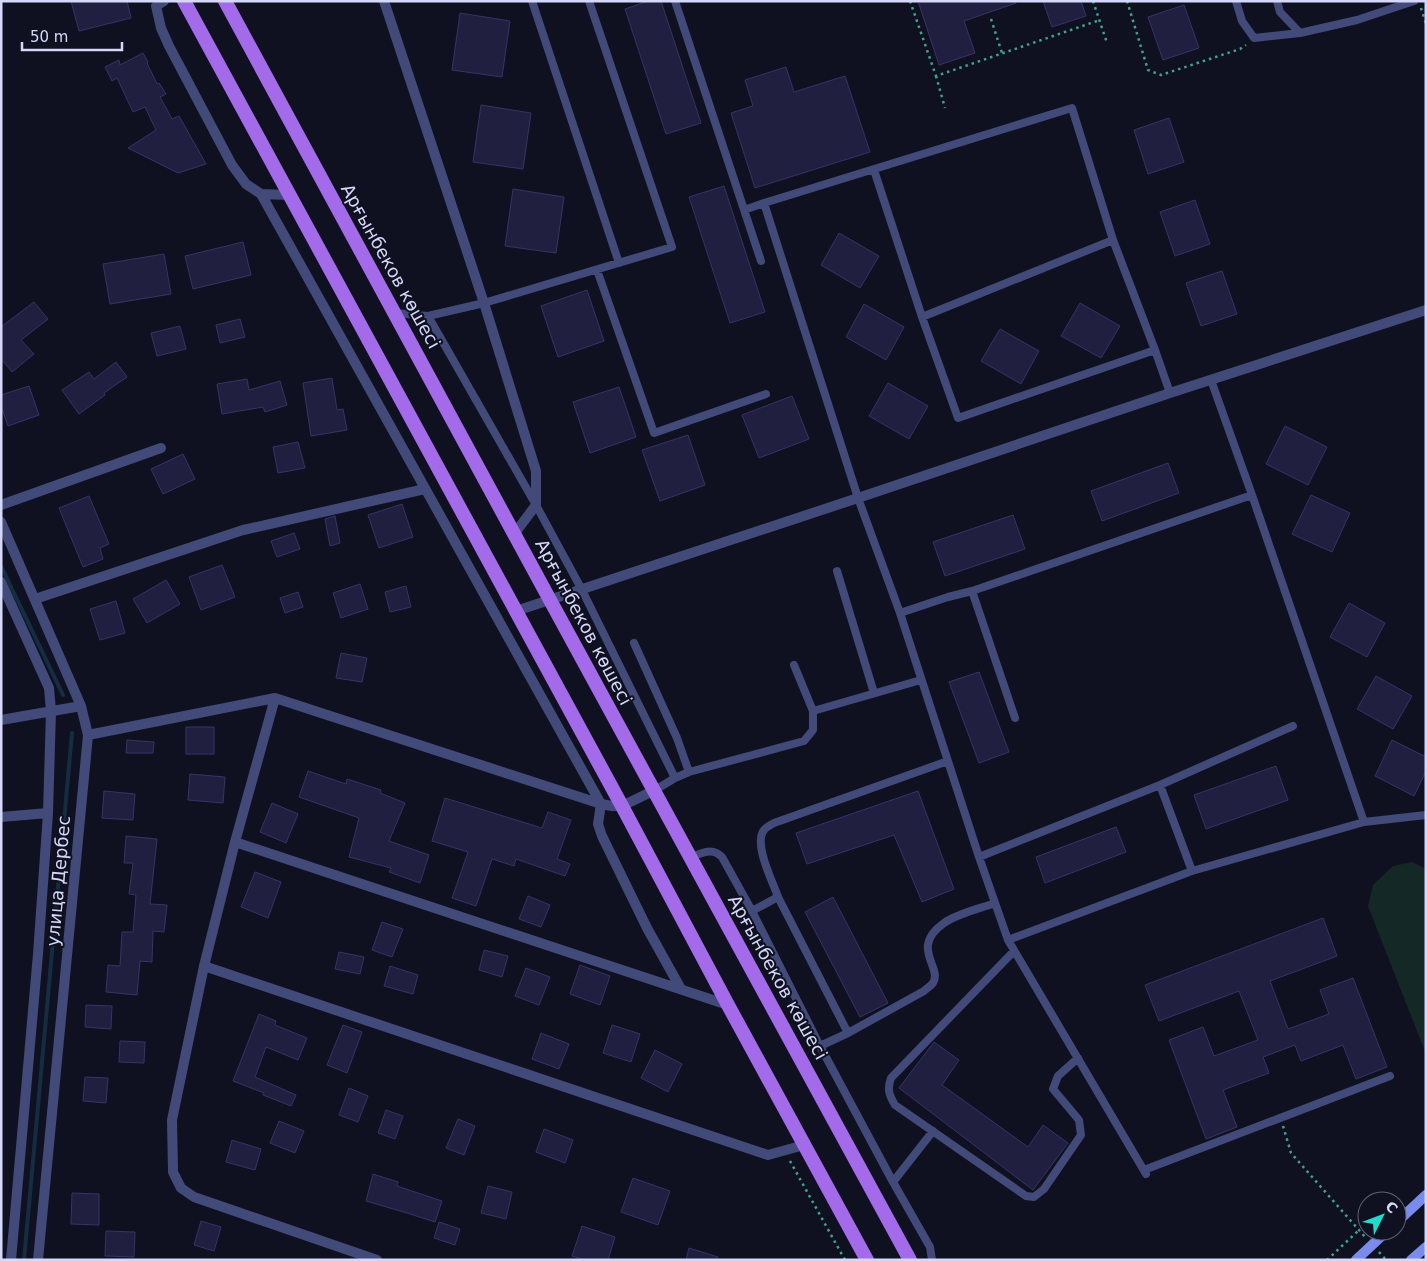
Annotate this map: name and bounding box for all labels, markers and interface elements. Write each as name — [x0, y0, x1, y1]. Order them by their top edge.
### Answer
scale bar — [22, 20, 122, 52]
text: 50 m — [30, 28, 68, 46]
street label: Арғынбеков көшесі — [337, 180, 445, 352]
street label: Арғынбеков көшесі — [531, 535, 637, 709]
street label: улица Дербес — [42, 815, 74, 947]
street label: Арғынбеков көшесі — [724, 891, 832, 1063]
north arrow — [1357, 1191, 1407, 1241]
text: С — [1382, 1198, 1401, 1216]

